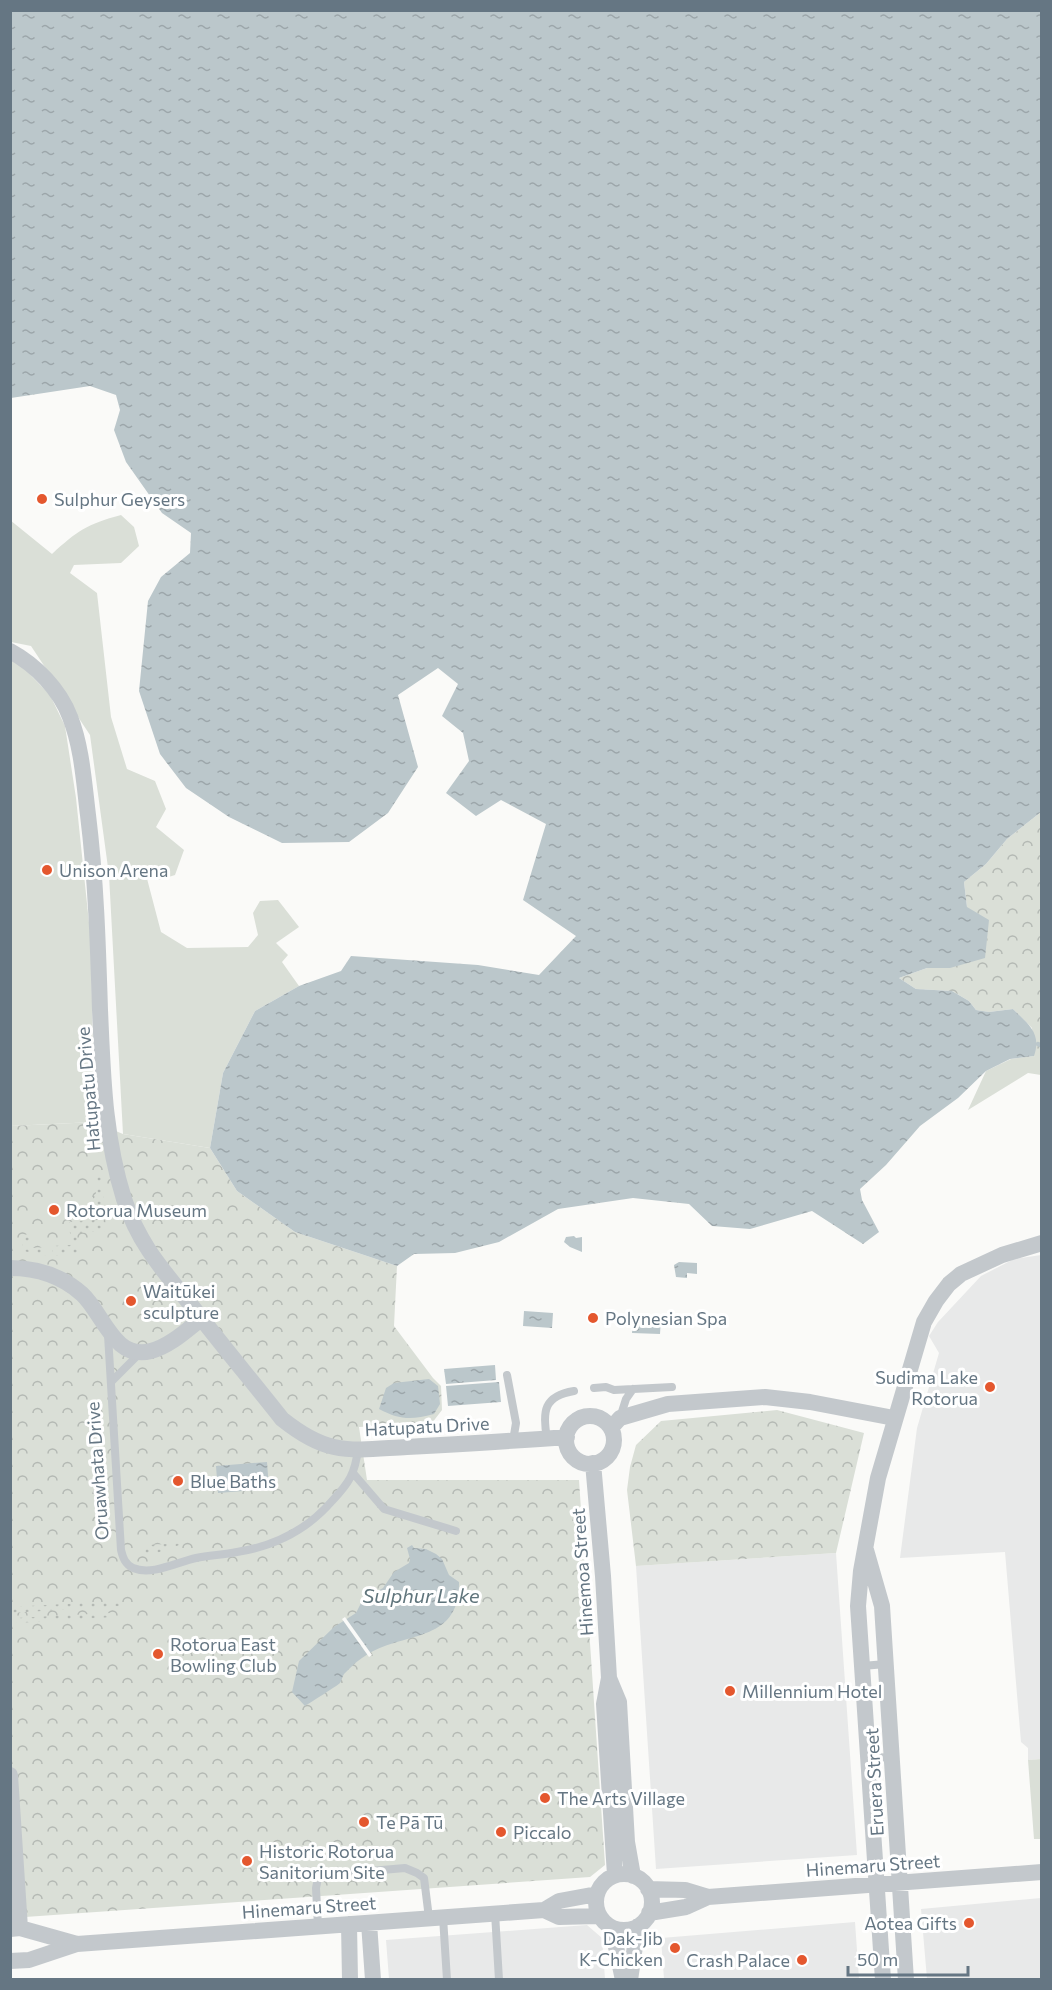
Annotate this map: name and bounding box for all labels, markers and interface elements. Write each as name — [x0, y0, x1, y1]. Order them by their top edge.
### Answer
place label: Sulphur Geysers — [54, 488, 185, 510]
marker: Sulphur Geysers — [35, 492, 49, 506]
place label: Unison Arena — [59, 859, 168, 881]
marker: Unison Arena — [40, 863, 54, 877]
street label: Hatupatu Drive — [72, 1026, 104, 1152]
place label: Rotorua Museum — [66, 1199, 207, 1221]
marker: Rotorua Museum — [47, 1203, 61, 1217]
place label: Waitūkei sculpture — [143, 1280, 219, 1323]
marker: Waitūkei sculpture — [124, 1294, 138, 1308]
place label: Polynesian Spa — [605, 1307, 727, 1329]
marker: Polynesian Spa — [586, 1311, 600, 1325]
place label: Sudima Lake Rotorua — [875, 1366, 978, 1409]
marker: Sudima Lake Rotorua — [983, 1380, 997, 1394]
street label: Oruawhata Drive — [81, 1401, 113, 1541]
street label: Hatupatu Drive — [364, 1412, 490, 1440]
place label: Blue Baths — [190, 1470, 276, 1492]
marker: Blue Baths — [171, 1474, 185, 1488]
street label: Hinemoa Street — [567, 1507, 597, 1637]
water label: Sulphur Lake — [362, 1583, 480, 1607]
place label: Rotorua East Bowling Club — [170, 1633, 277, 1676]
marker: Rotorua East Bowling Club — [151, 1647, 165, 1661]
place label: Millennium Hotel — [742, 1680, 882, 1702]
marker: Millennium Hotel — [723, 1684, 737, 1698]
street label: Eruera Street — [860, 1727, 888, 1837]
place label: The Arts Village — [557, 1787, 685, 1809]
marker: The Arts Village — [538, 1791, 552, 1805]
place label: Te Pā Tū — [376, 1811, 443, 1833]
marker: Te Pā Tū — [357, 1815, 371, 1829]
place label: Piccalo — [513, 1821, 571, 1843]
marker: Piccalo — [494, 1825, 508, 1839]
place label: Historic Rotorua Sanitorium Site — [259, 1840, 394, 1883]
street label: Hinemaru Street — [805, 1849, 941, 1881]
marker: Historic Rotorua Sanitorium Site — [240, 1854, 254, 1868]
street label: Hinemaru Street — [241, 1891, 377, 1923]
place label: Aotea Gifts — [864, 1912, 957, 1934]
marker: Aotea Gifts — [962, 1916, 976, 1930]
place label: Dak-Jib K-Chicken — [579, 1927, 663, 1970]
scale bar — [848, 1939, 968, 1977]
marker: Dak-Jib K-Chicken — [668, 1941, 682, 1955]
text: 50 m — [857, 1948, 898, 1970]
place label: Crash Palace — [686, 1949, 790, 1971]
marker: Crash Palace — [795, 1953, 809, 1967]

